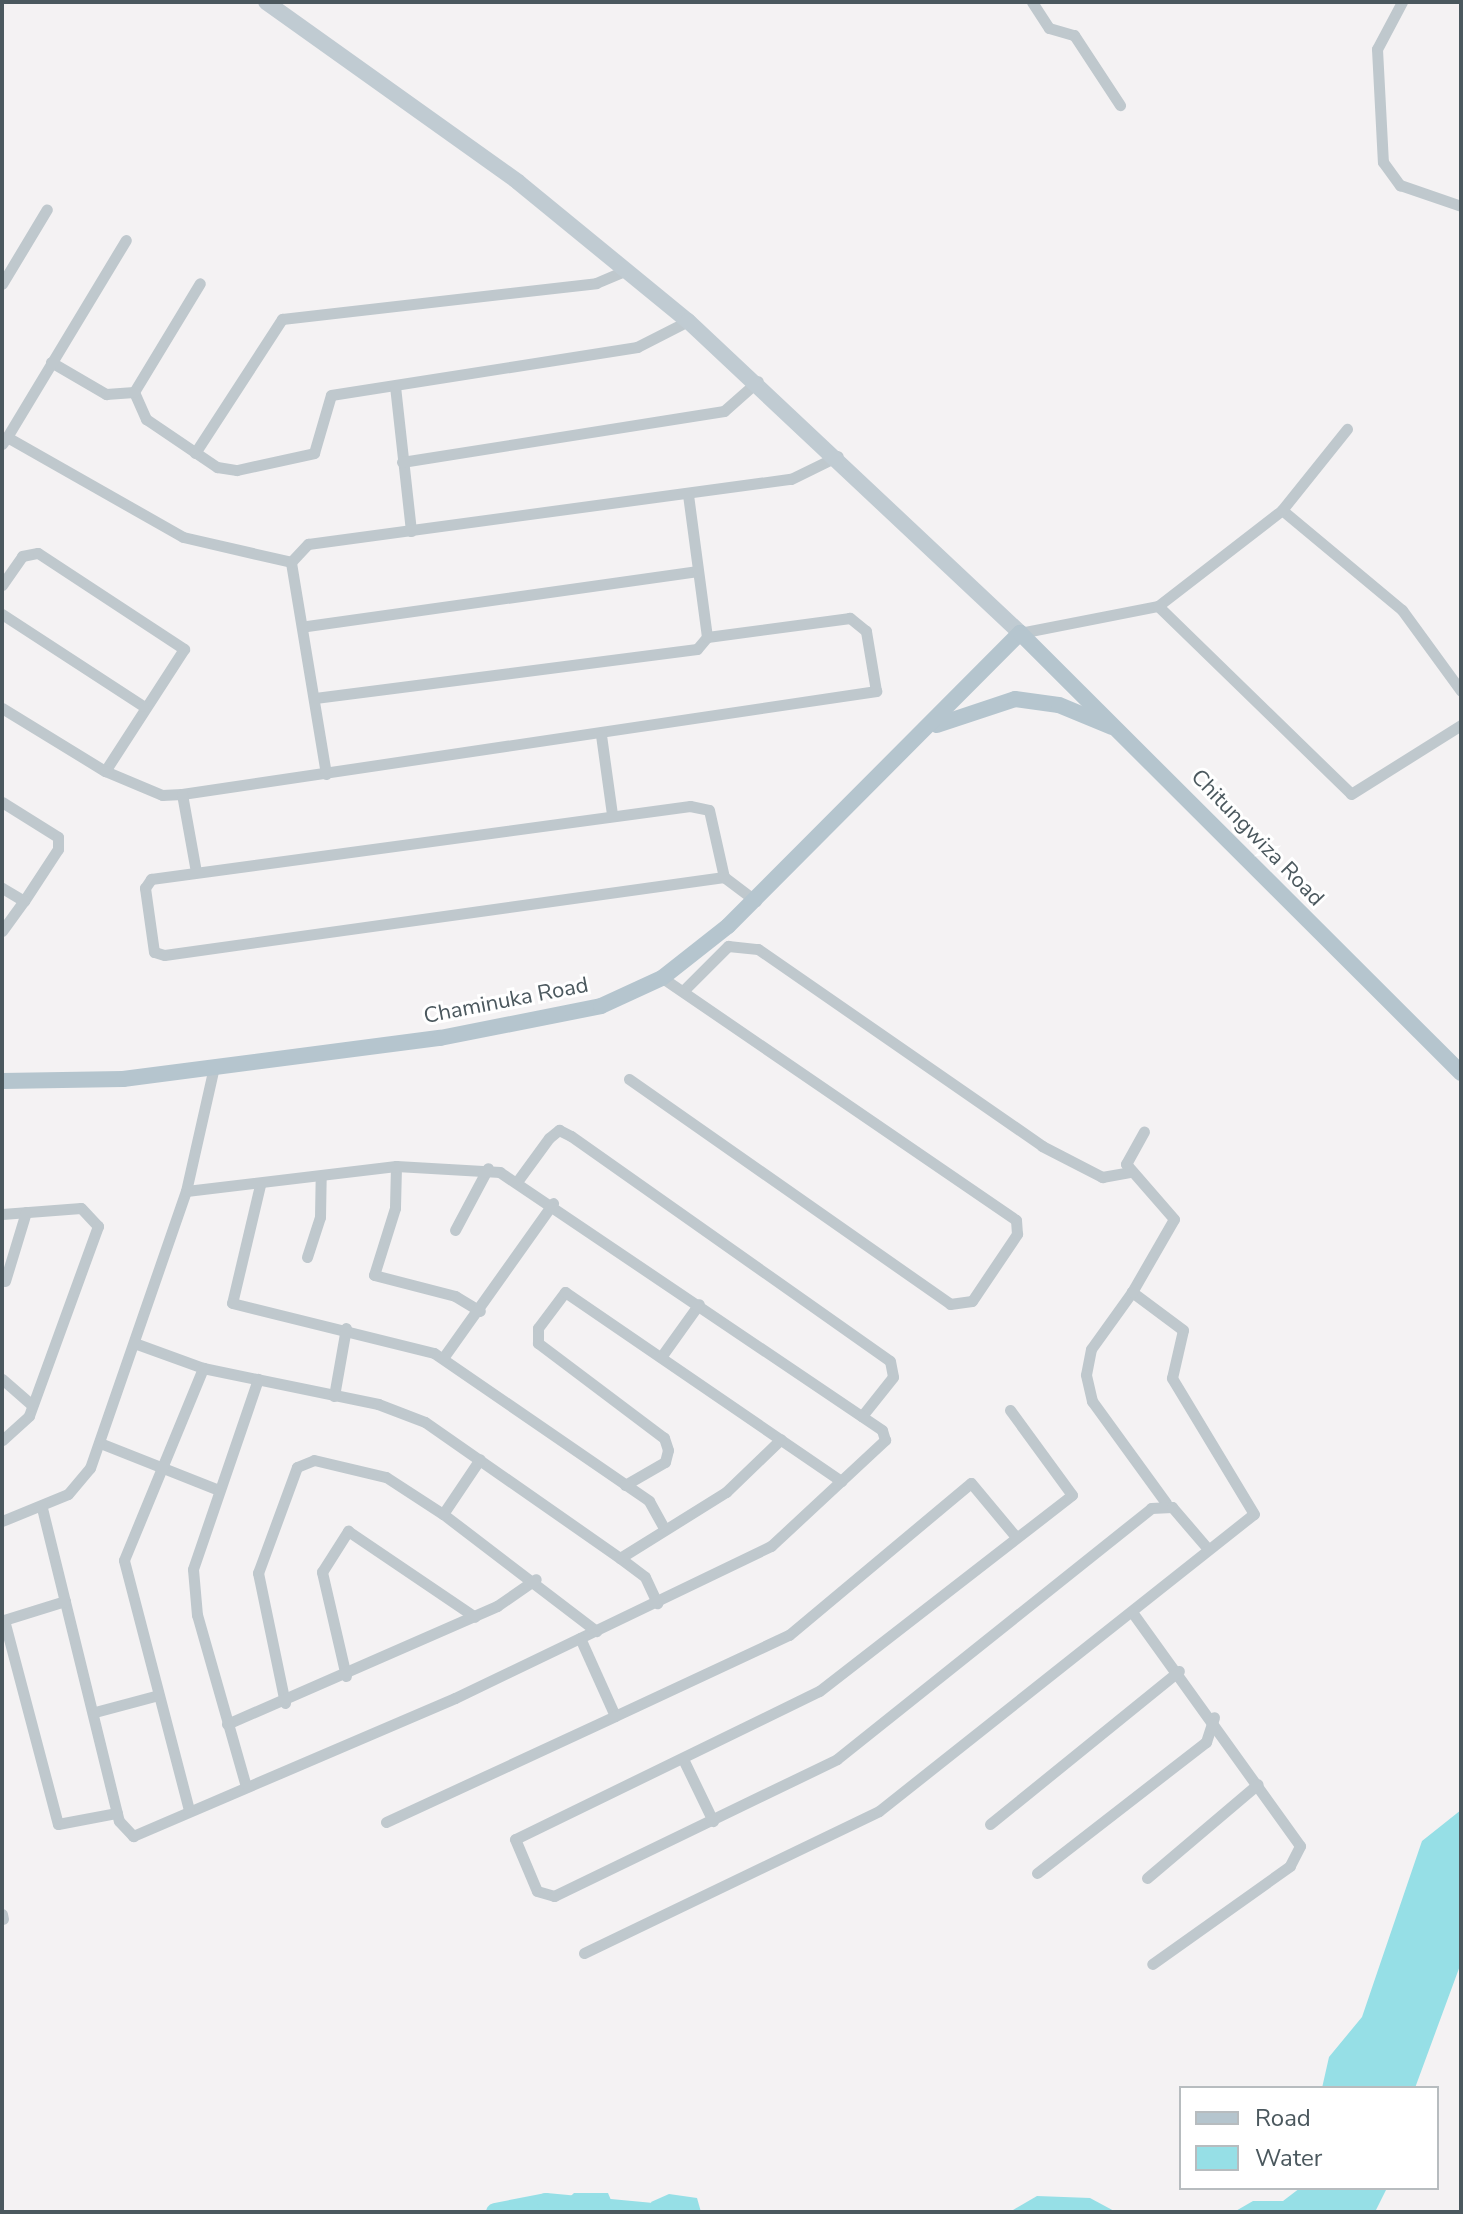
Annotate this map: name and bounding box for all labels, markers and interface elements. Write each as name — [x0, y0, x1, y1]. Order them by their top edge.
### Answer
street label: Chitungwiza Road — [1185, 764, 1329, 912]
street label: Chaminuka Road — [421, 972, 591, 1030]
legend — [1179, 2086, 1439, 2190]
text: Road — [1255, 2102, 1311, 2134]
text: Water — [1255, 2142, 1322, 2174]

